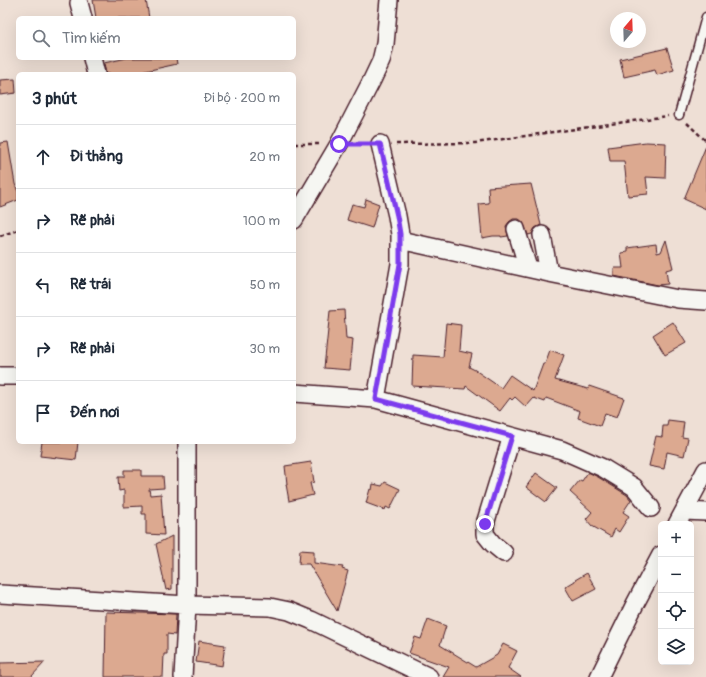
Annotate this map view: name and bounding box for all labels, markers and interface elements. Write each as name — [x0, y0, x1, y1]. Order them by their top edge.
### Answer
north arrow — [610, 12, 646, 48]
search box — [16, 16, 296, 60]
icon: search — [30, 27, 52, 49]
text: Tìm kiếm — [62, 29, 121, 48]
text: 3 phút — [32, 88, 77, 109]
text: Đi bộ · 200 m — [203, 90, 280, 106]
route start — [330, 135, 348, 153]
icon: ahead — [32, 146, 54, 168]
text: Đi thẳng — [70, 147, 123, 166]
text: 20 m — [249, 149, 280, 165]
icon: right — [32, 210, 54, 232]
text: Rẽ phải — [70, 211, 114, 230]
text: 100 m — [243, 213, 280, 229]
icon: left — [32, 274, 54, 296]
text: Rẽ trái — [70, 275, 111, 294]
text: 50 m — [250, 277, 280, 293]
icon: right — [32, 338, 54, 360]
text: Rẽ phải — [70, 339, 114, 358]
text: 30 m — [250, 341, 280, 357]
icon: arrive — [32, 402, 54, 424]
text: Đến nơi — [70, 403, 119, 422]
route end — [476, 515, 494, 533]
map controls — [658, 521, 694, 665]
button: + — [658, 521, 694, 557]
button: − — [658, 557, 694, 593]
button: locate — [658, 593, 694, 629]
button: layers — [658, 629, 694, 665]

